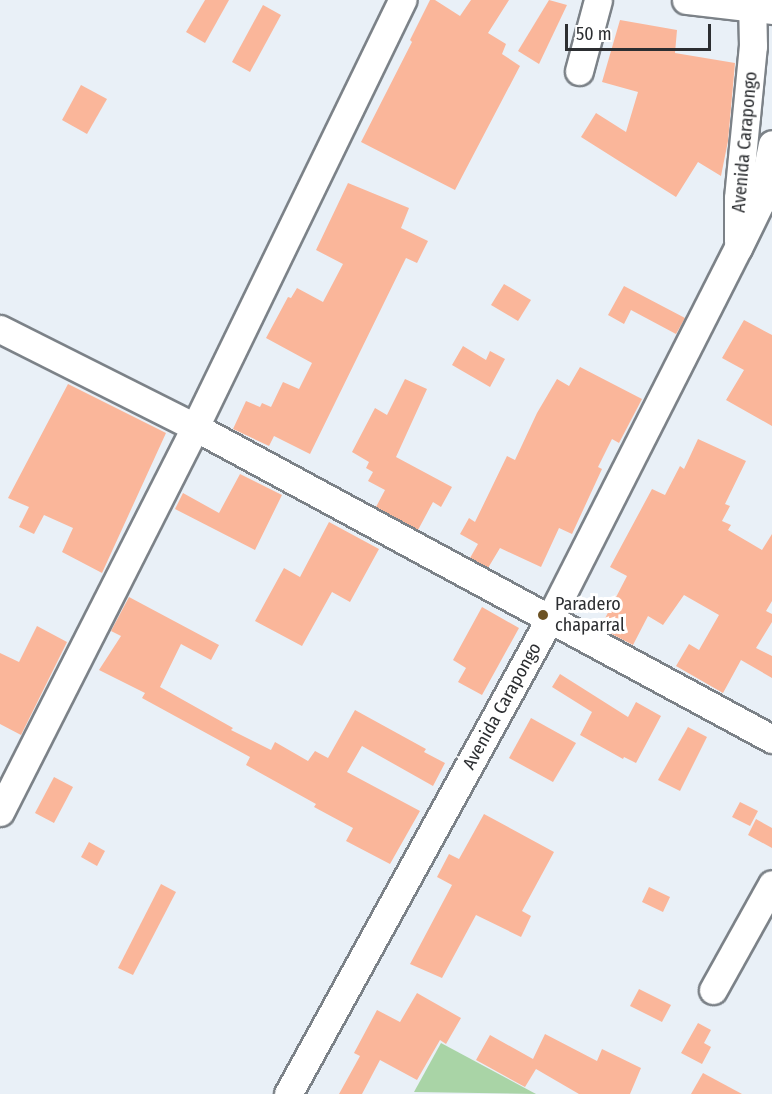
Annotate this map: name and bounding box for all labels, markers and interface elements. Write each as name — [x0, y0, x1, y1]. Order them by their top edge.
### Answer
scale bar — [568, 12, 714, 50]
text: 50 m — [576, 23, 612, 45]
street label: Avenida Carapongo — [728, 71, 762, 213]
place label: Paradero chaparral — [555, 594, 625, 636]
marker: Paradero chaparral — [536, 608, 550, 622]
street label: Avenida Carapongo — [458, 639, 546, 773]

